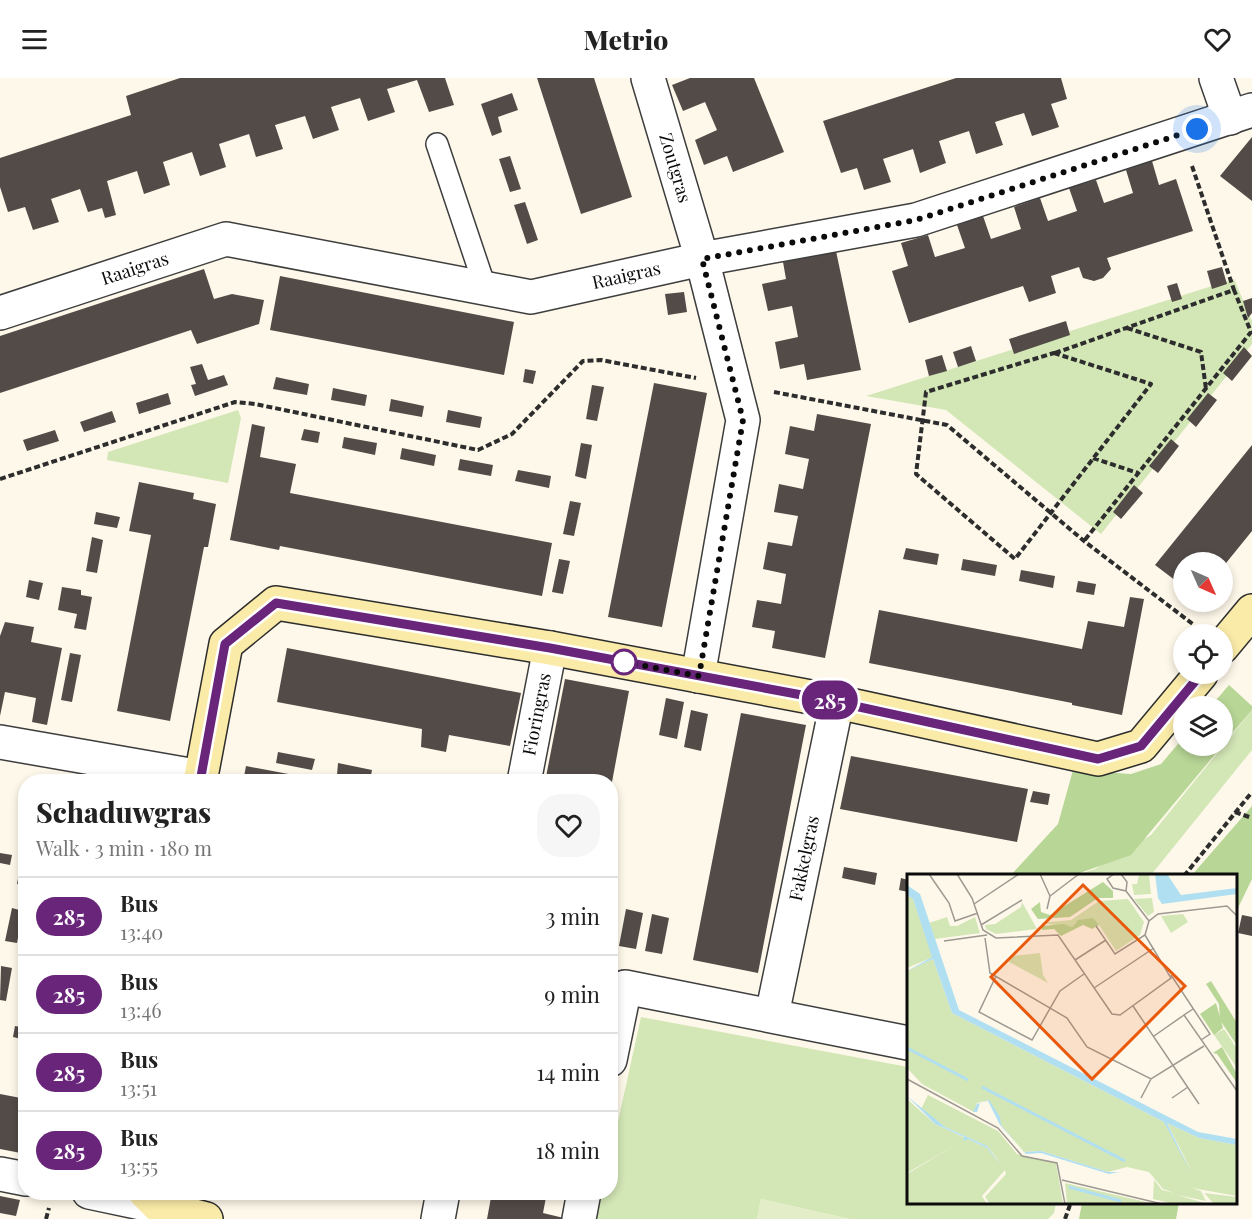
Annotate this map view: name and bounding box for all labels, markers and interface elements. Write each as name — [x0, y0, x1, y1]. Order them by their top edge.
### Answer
text: Metrio — [583, 21, 669, 57]
icon: menu — [18, 23, 51, 56]
icon: heart — [1201, 23, 1234, 56]
your location — [1182, 114, 1212, 144]
street label: Zoutgras — [654, 130, 698, 205]
street label: Raaigras — [98, 246, 171, 290]
street label: Raaigras — [590, 256, 663, 294]
north arrow — [1173, 552, 1233, 612]
map controls — [1173, 552, 1233, 756]
button: locate — [1173, 624, 1233, 684]
unlabelled marker — [611, 649, 637, 675]
street label: Fioringras — [516, 671, 556, 758]
line badge: 285 — [796, 680, 864, 720]
text: 285 — [814, 686, 846, 714]
button: layers — [1173, 696, 1233, 756]
text: Schaduwgras — [36, 793, 211, 830]
button: heart — [537, 794, 600, 857]
street label: Fakkelgras — [783, 813, 824, 903]
text: Walk · 3 min · 180 m — [36, 834, 212, 861]
inset map — [907, 874, 1237, 1204]
text: Bus — [120, 888, 158, 918]
text: 3 min — [545, 901, 600, 931]
text: 285 — [53, 902, 85, 930]
text: 13:40 — [120, 918, 163, 945]
text: Bus — [120, 966, 158, 996]
text: 9 min — [544, 979, 600, 1009]
text: 285 — [53, 980, 85, 1008]
text: 13:46 — [120, 996, 162, 1023]
text: Bus — [120, 1044, 158, 1074]
text: 14 min — [536, 1057, 600, 1087]
text: 285 — [53, 1058, 85, 1086]
text: 13:51 — [120, 1074, 157, 1101]
text: Bus — [120, 1122, 158, 1152]
text: 18 min — [536, 1135, 600, 1165]
text: 285 — [53, 1136, 85, 1164]
text: 13:55 — [120, 1152, 158, 1179]

